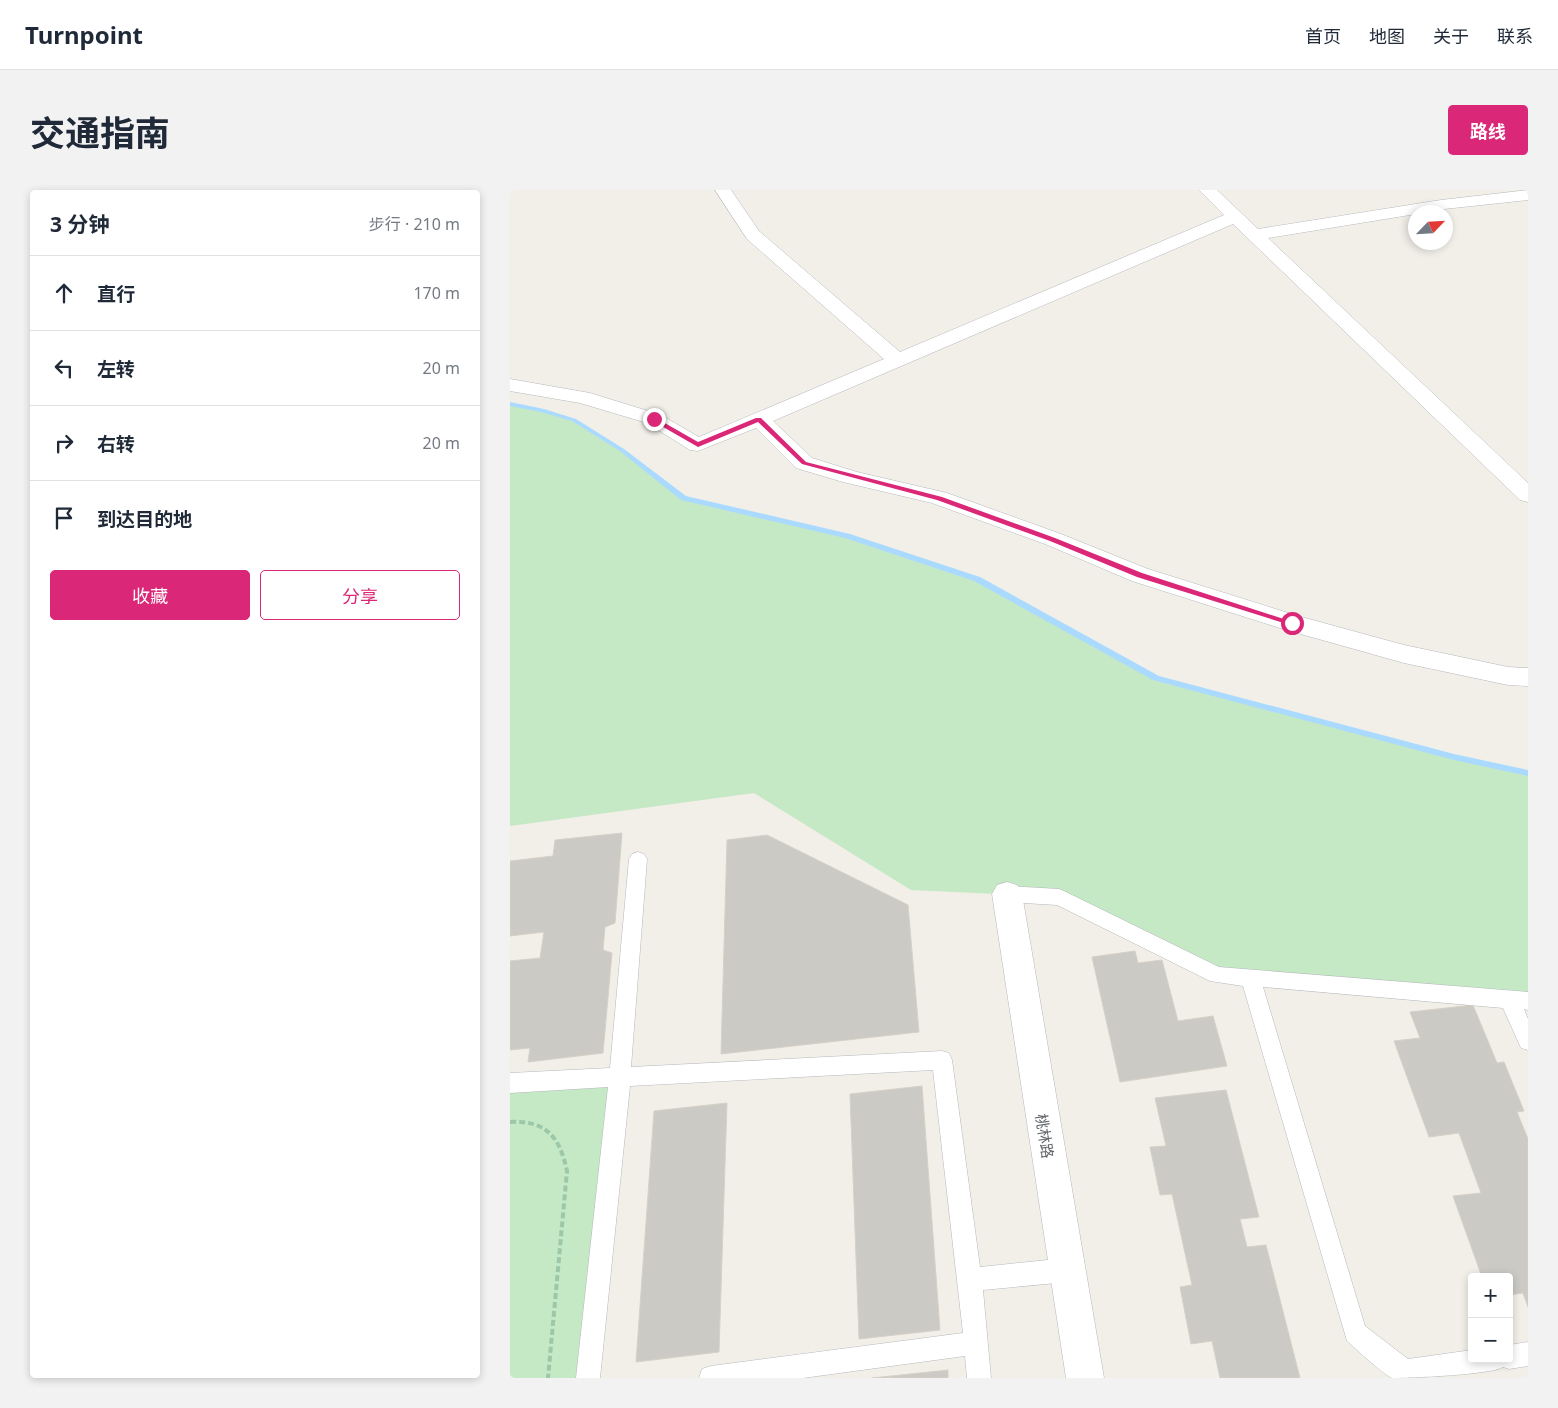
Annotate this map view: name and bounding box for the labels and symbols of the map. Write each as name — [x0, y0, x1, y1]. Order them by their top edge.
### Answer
north arrow — [1408, 205, 1453, 250]
route end — [643, 408, 666, 431]
route start — [1281, 612, 1304, 635]
street label: 桃林路 — [1032, 1112, 1058, 1160]

